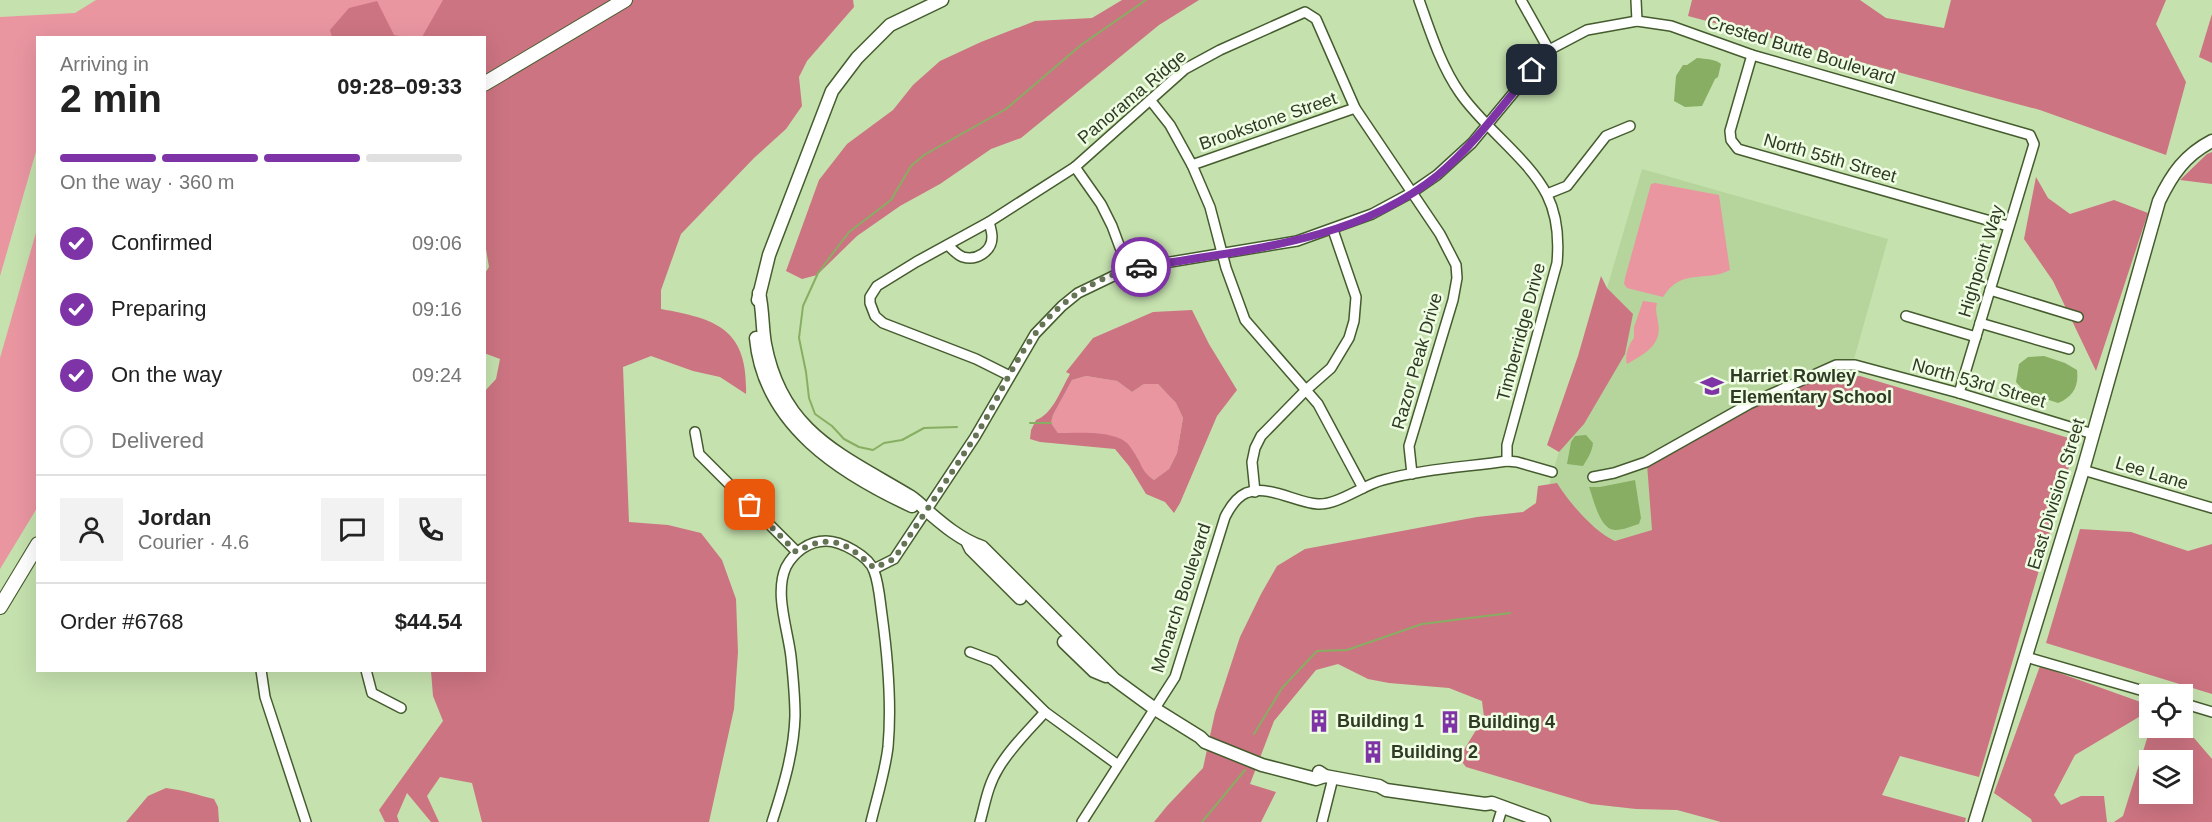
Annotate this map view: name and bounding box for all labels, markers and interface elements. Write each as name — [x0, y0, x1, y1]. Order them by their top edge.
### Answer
street label: Crested Butte Boulevard — [1704, 12, 1898, 88]
pin — [1506, 44, 1557, 95]
street label: Panorama Ridge — [1074, 46, 1190, 148]
text: Arriving in — [60, 53, 149, 75]
icon: home — [1515, 53, 1548, 86]
text: 09:28–09:33 — [337, 74, 462, 99]
text: 2 min — [60, 77, 162, 120]
street label: Brookstone Street — [1197, 88, 1339, 154]
street label: North 55th Street — [1761, 129, 1899, 187]
text: On the way · 360 m — [60, 171, 235, 193]
street label: Highpoint Way — [1954, 202, 2008, 320]
icon: check — [60, 227, 93, 260]
text: Confirmed — [111, 230, 212, 255]
text: 09:06 — [412, 232, 462, 254]
courier — [1111, 237, 1171, 297]
icon: car — [1125, 251, 1158, 284]
street label: Timberridge Drive — [1493, 261, 1549, 403]
street label: Razor Peak Drive — [1388, 290, 1446, 432]
icon: check — [60, 293, 93, 326]
text: Preparing — [111, 296, 206, 321]
text: 09:16 — [412, 298, 462, 320]
street label: North 53rd Street — [1910, 354, 2048, 412]
icon: check — [60, 359, 93, 392]
text: On the way — [111, 362, 222, 387]
text: 09:24 — [412, 364, 462, 386]
place label: Harriet Rowley Elementary School — [1730, 366, 1892, 407]
school or university icon: Harriet Rowley Elementary School — [1699, 373, 1725, 399]
street label: East Division Street — [2023, 416, 2089, 572]
text: Delivered — [111, 428, 204, 453]
street label: Lee Lane — [2113, 452, 2191, 494]
pin — [724, 479, 775, 530]
icon: bag — [733, 488, 766, 521]
button: person — [60, 498, 123, 561]
button: chat — [321, 498, 384, 561]
button: phone — [399, 498, 462, 561]
text: Jordan — [138, 505, 211, 530]
street label: Monarch Boulevard — [1147, 521, 1215, 675]
text: Courier · 4.6 — [138, 531, 249, 553]
text: Order #6768 — [60, 609, 184, 634]
text: $44.54 — [395, 609, 462, 634]
map controls — [2139, 684, 2193, 804]
button: locate — [2139, 684, 2193, 738]
building icon: Building 1 — [1306, 708, 1332, 734]
building icon: Building 4 — [1437, 709, 1463, 735]
place label: Building 1 — [1337, 711, 1424, 731]
place label: Building 4 — [1468, 712, 1555, 732]
building icon: Building 2 — [1360, 739, 1386, 765]
place label: Building 2 — [1391, 742, 1478, 762]
button: layers — [2139, 750, 2193, 804]

